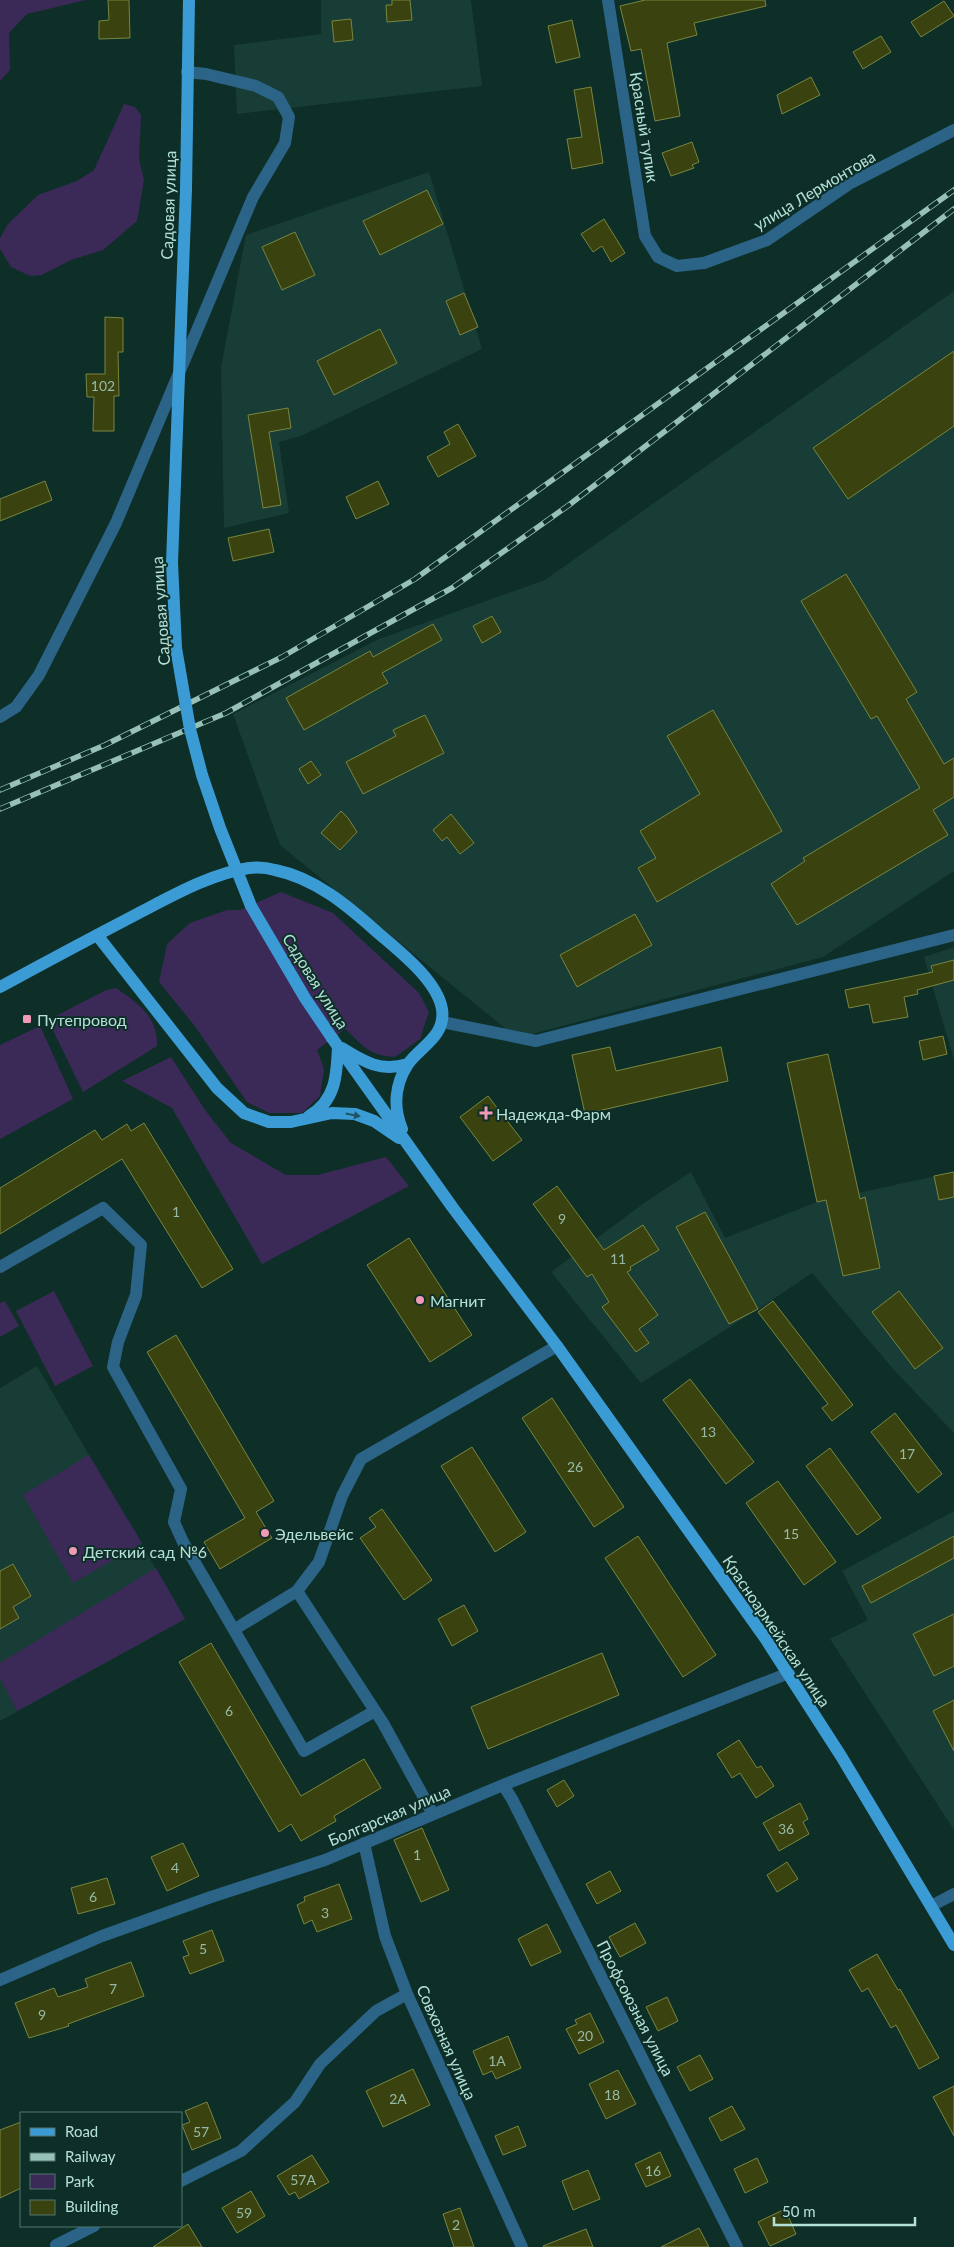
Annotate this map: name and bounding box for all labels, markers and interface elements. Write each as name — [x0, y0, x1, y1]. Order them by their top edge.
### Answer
street label: Красный тупик — [627, 70, 663, 184]
street label: улица Лермонтова — [750, 146, 878, 234]
street label: Садовая улица — [157, 150, 179, 260]
house number: 102 — [91, 377, 115, 394]
street label: Садовая улица — [147, 556, 173, 666]
street label: Садовая улица — [279, 930, 353, 1032]
place label: Путепровод — [37, 1010, 127, 1029]
marker: Путепровод — [21, 1013, 33, 1025]
place label: Надежда-Фарм — [496, 1104, 611, 1123]
marker: Надежда-Фарм — [480, 1107, 492, 1119]
one-way arrow — [345, 1111, 361, 1119]
house number: 1 — [172, 1203, 180, 1220]
house number: 9 — [558, 1210, 566, 1227]
house number: 11 — [610, 1250, 626, 1267]
place label: Магнит — [430, 1291, 486, 1310]
marker: Магнит — [414, 1294, 426, 1306]
house number: 13 — [700, 1423, 716, 1440]
house number: 17 — [899, 1445, 915, 1462]
house number: 26 — [567, 1458, 583, 1475]
place label: Эдельвейс — [275, 1524, 354, 1543]
house number: 15 — [783, 1525, 799, 1542]
marker: Эдельвейс — [259, 1527, 271, 1539]
place label: Детский сад №6 — [83, 1542, 207, 1561]
marker: Детский сад №6 — [67, 1545, 79, 1557]
street label: Красноармейская улица — [719, 1552, 835, 1710]
house number: 6 — [225, 1702, 233, 1719]
street label: Болгарская улица — [325, 1781, 453, 1849]
house number: 36 — [778, 1820, 794, 1837]
house number: 1 — [413, 1846, 421, 1863]
house number: 4 — [171, 1859, 179, 1876]
house number: 6 — [89, 1888, 97, 1905]
house number: 3 — [321, 1904, 329, 1921]
street label: Профсоюзная улица — [594, 1937, 678, 2079]
house number: 5 — [199, 1940, 207, 1957]
house number: 7 — [109, 1980, 117, 1997]
street label: Совхозная улица — [413, 1982, 481, 2102]
house number: 9 — [38, 2006, 46, 2023]
house number: 20 — [577, 2027, 593, 2044]
house number: 1А — [488, 2052, 506, 2069]
house number: 18 — [604, 2086, 620, 2103]
house number: 2А — [389, 2090, 407, 2107]
legend — [20, 2112, 182, 2227]
text: Road — [65, 2122, 98, 2140]
house number: 57 — [193, 2123, 209, 2140]
text: Railway — [65, 2147, 116, 2165]
house number: 16 — [645, 2162, 661, 2179]
house number: 57А — [290, 2171, 316, 2188]
text: Park — [65, 2172, 95, 2190]
scale bar — [774, 2194, 915, 2226]
text: Building — [65, 2197, 118, 2215]
text: 50 m — [782, 2202, 816, 2220]
house number: 59 — [236, 2204, 252, 2221]
house number: 2 — [452, 2216, 460, 2233]

